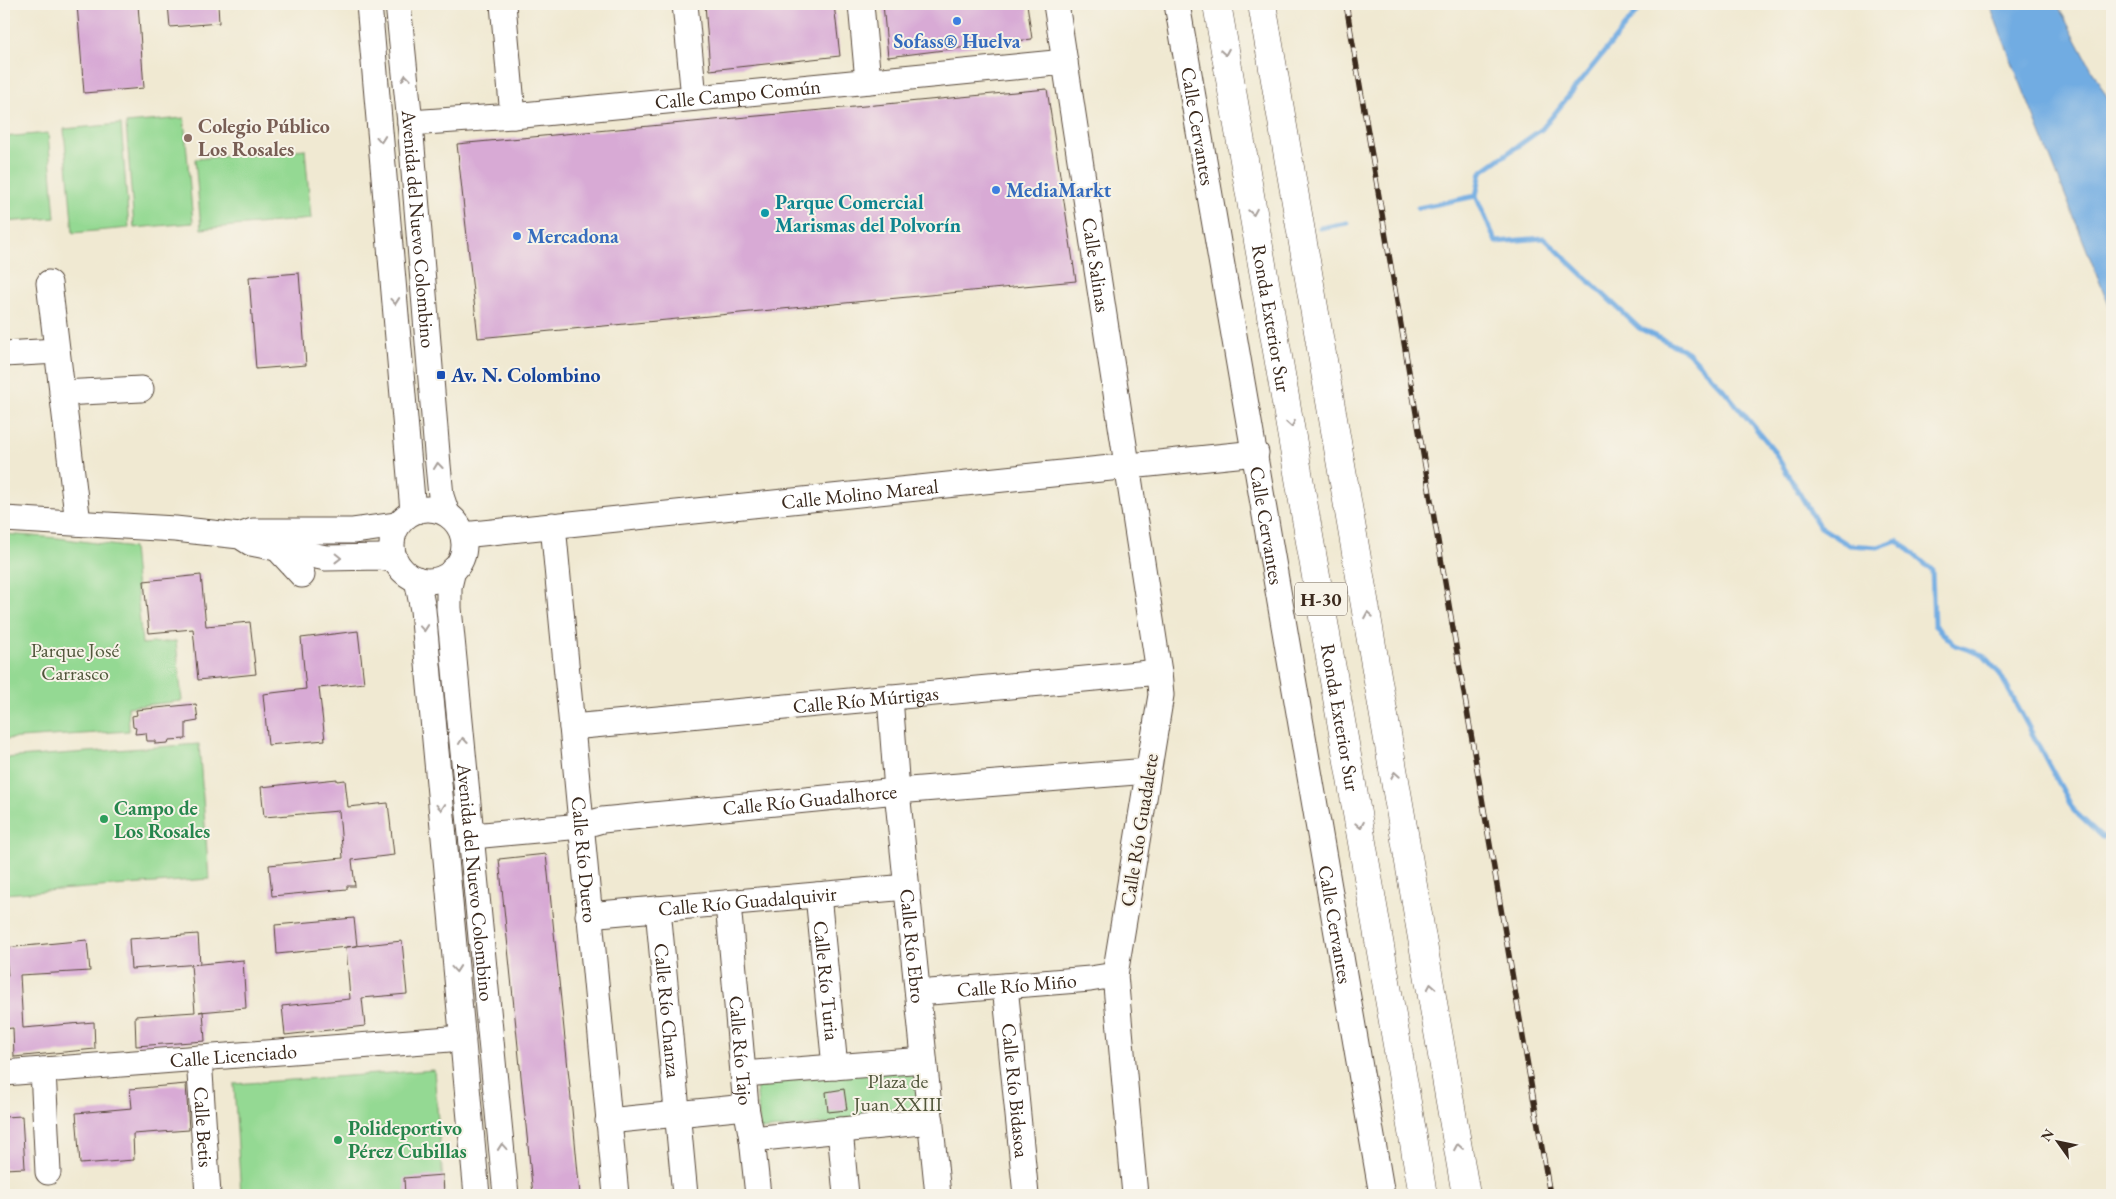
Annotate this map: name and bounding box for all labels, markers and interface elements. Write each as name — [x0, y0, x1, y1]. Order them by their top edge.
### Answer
marker: Sofass® Huelva — [951, 15, 963, 27]
place label: Sofass® Huelva — [893, 28, 1021, 54]
one-way arrow — [1220, 47, 1230, 56]
street label: Calle Cervantes — [1175, 65, 1221, 187]
one-way arrow — [401, 73, 412, 81]
street label: Calle Campo Común — [654, 73, 822, 115]
street label: Avenida del Nuevo Colombino — [396, 108, 441, 349]
place label: Colegio Público Los Rosales — [198, 113, 330, 162]
marker: Colegio Público Los Rosales — [182, 132, 194, 144]
one-way arrow — [375, 136, 386, 144]
place label: MediaMarkt — [1006, 177, 1112, 203]
marker: MediaMarkt — [990, 184, 1002, 196]
place label: Parque Comercial Marismas del Polvorín — [775, 189, 961, 238]
marker: Parque Comercial Marismas del Polvorín — [759, 207, 771, 219]
one-way arrow — [1248, 207, 1258, 216]
street label: Calle Salinas — [1076, 216, 1116, 314]
place label: Mercadona — [527, 223, 619, 249]
marker: Mercadona — [511, 230, 523, 242]
street label: Ronda Exterior Sur — [1246, 242, 1297, 395]
one-way arrow — [390, 298, 401, 306]
place label: Av. N. Colombino — [450, 362, 601, 388]
marker: Av. N. Colombino — [435, 369, 447, 381]
one-way arrow — [1285, 419, 1295, 428]
one-way arrow — [433, 462, 444, 470]
street label: Calle Cervantes — [1244, 464, 1290, 587]
street label: Calle Molino Mareal — [780, 473, 940, 515]
one-way arrow — [334, 553, 342, 563]
road number: H-30 — [1295, 582, 1347, 616]
one-way arrow — [1363, 610, 1373, 619]
one-way arrow — [419, 624, 430, 632]
park label: Parque José Carrasco — [31, 637, 119, 686]
street label: Ronda Exterior Sur — [1315, 642, 1366, 794]
street label: Calle Río Múrtigas — [792, 680, 940, 719]
one-way arrow — [458, 737, 469, 745]
street label: Calle Río Guadalete — [1114, 751, 1164, 908]
street label: Avenida del Nuevo Colombino — [451, 761, 500, 1003]
one-way arrow — [1390, 771, 1400, 779]
street label: Calle Río Guadalhorce — [721, 778, 898, 821]
place label: Campo de Los Rosales — [114, 795, 210, 844]
street label: Calle Río Duero — [566, 795, 603, 924]
one-way arrow — [435, 803, 446, 811]
marker: Campo de Los Rosales — [98, 813, 110, 825]
one-way arrow — [1354, 821, 1364, 830]
street label: Calle Cervantes — [1312, 863, 1358, 986]
street label: Calle Río Guadalquivir — [657, 880, 838, 922]
street label: Calle Río Ebro — [894, 887, 931, 1005]
street label: Calle Río Turia — [808, 919, 845, 1042]
street label: Calle Río Chanza — [648, 942, 687, 1079]
one-way arrow — [450, 965, 461, 973]
street label: Calle Río Miño — [956, 967, 1078, 1003]
one-way arrow — [1426, 983, 1436, 991]
street label: Calle Río Tajo — [723, 994, 759, 1107]
street label: Calle Río Bidasoa — [996, 1022, 1035, 1159]
street label: Calle Licenciado — [169, 1038, 298, 1073]
park label: Plaza de Juan XXIII — [852, 1068, 942, 1117]
street label: Calle Betis — [188, 1086, 219, 1168]
place label: Polideportivo Pérez Cubillas — [348, 1115, 467, 1164]
north arrow — [2034, 1116, 2084, 1166]
text: N — [2036, 1125, 2058, 1145]
marker: Polideportivo Pérez Cubillas — [332, 1134, 344, 1146]
one-way arrow — [497, 1142, 508, 1150]
one-way arrow — [1453, 1143, 1463, 1152]

